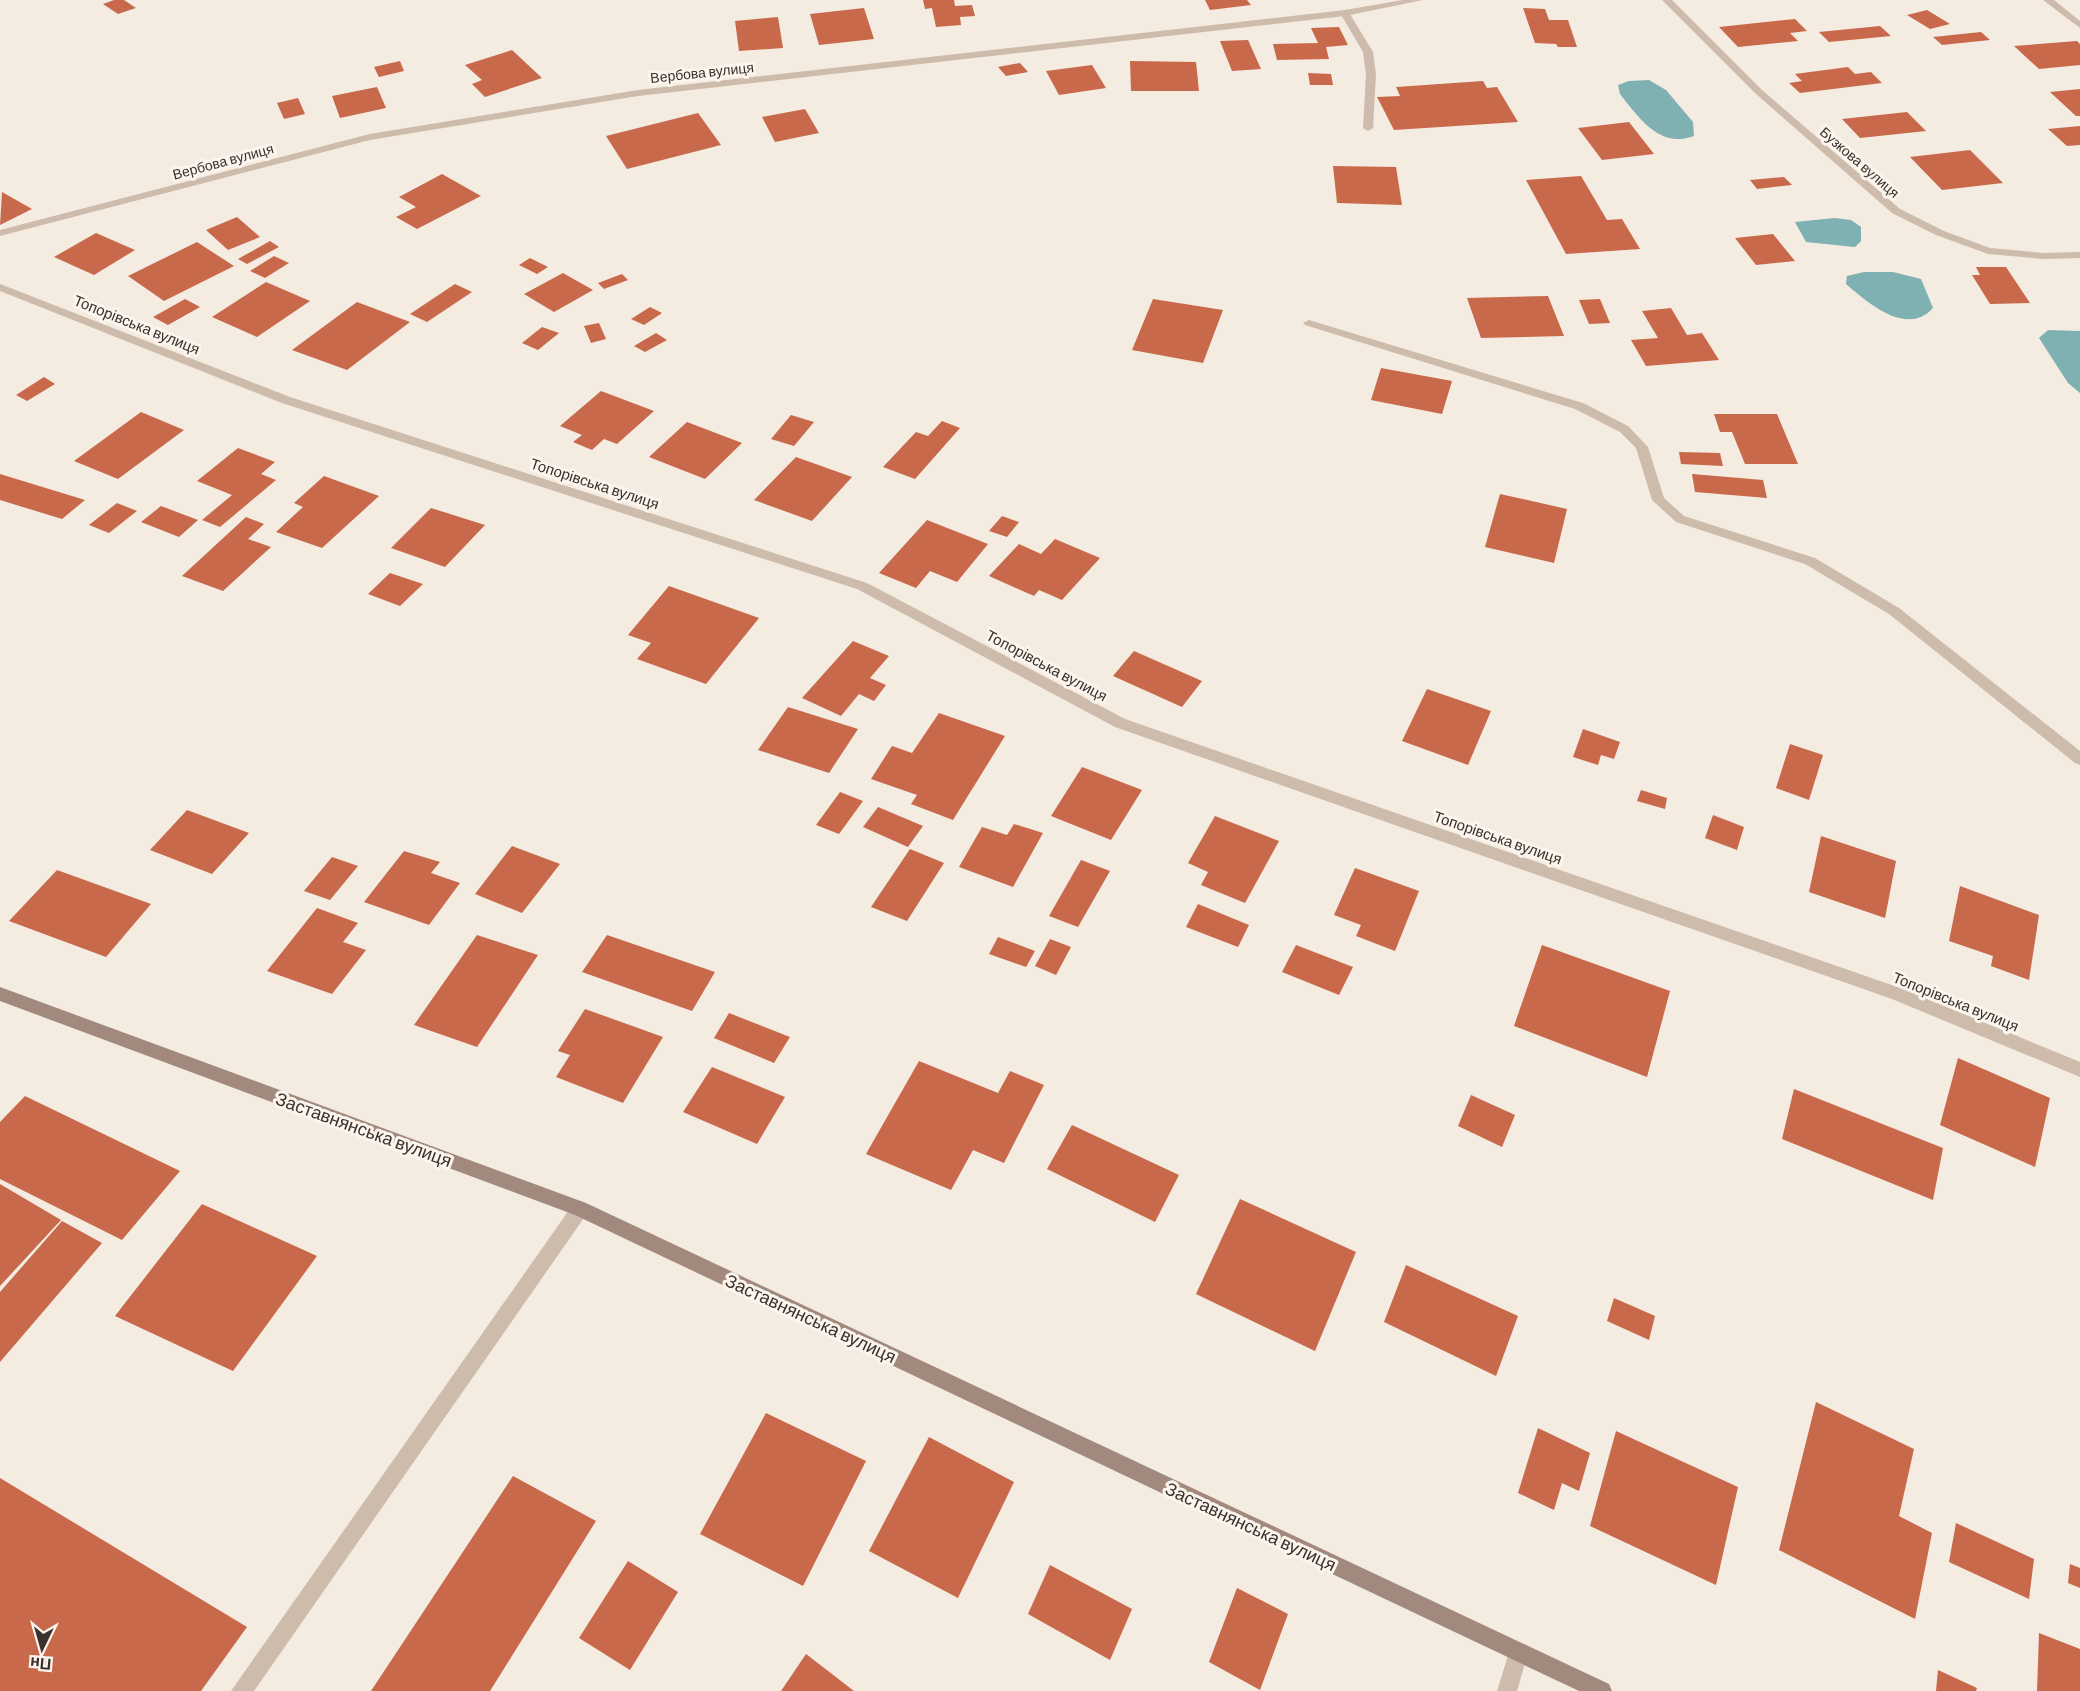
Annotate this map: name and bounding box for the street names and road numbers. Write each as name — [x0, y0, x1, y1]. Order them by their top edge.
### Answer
street label: Вербова вулиця — [649, 58, 755, 86]
street label: Бузкова вулиця — [1817, 123, 1903, 201]
street label: Вербова вулиця — [171, 139, 275, 183]
street label: Топорівська вулиця — [71, 290, 203, 358]
street label: Топорівська вулиця — [528, 454, 662, 512]
street label: Топорівська вулиця — [983, 625, 1111, 705]
street label: Топорівська вулиця — [1431, 807, 1565, 867]
street label: Топорівська вулиця — [1890, 967, 2022, 1035]
street label: Заставнянська вулиця — [273, 1087, 455, 1171]
street label: Заставнянська вулиця — [722, 1269, 900, 1367]
street label: Заставнянська вулиця — [1162, 1477, 1340, 1575]

